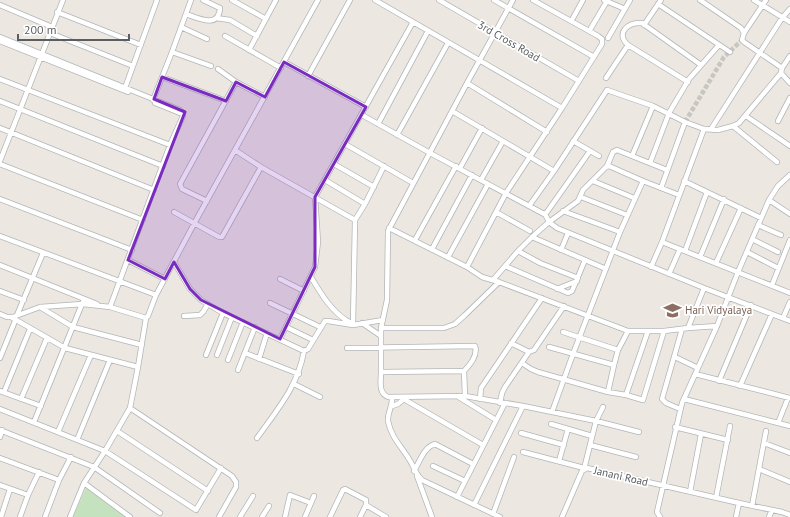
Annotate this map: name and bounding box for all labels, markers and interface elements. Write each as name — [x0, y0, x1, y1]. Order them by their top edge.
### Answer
scale bar — [18, 16, 129, 42]
street label: 3rd Cross Road — [475, 17, 543, 65]
text: 200 m — [24, 22, 57, 37]
school or university icon: Hari Vidyalaya — [662, 300, 682, 320]
place label: Hari Vidyalaya — [685, 303, 752, 317]
street label: Janani Road — [591, 463, 650, 489]

